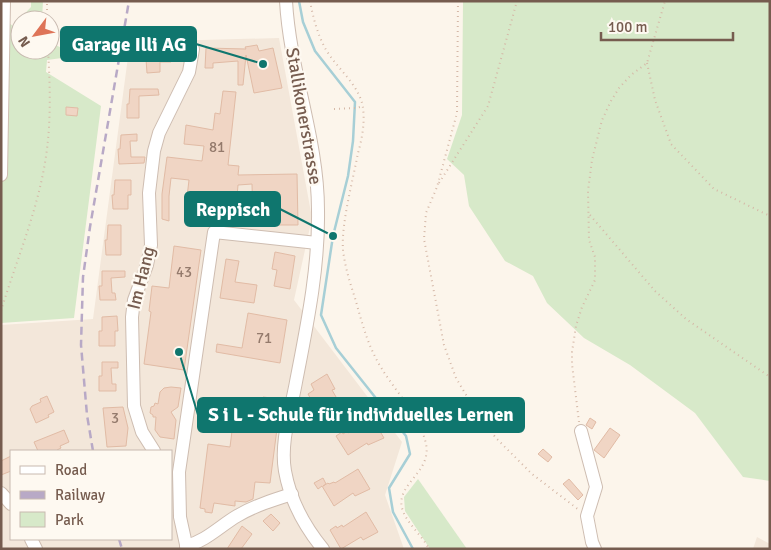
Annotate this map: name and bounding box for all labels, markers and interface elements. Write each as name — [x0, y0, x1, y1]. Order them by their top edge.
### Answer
north arrow — [10, 10, 60, 60]
scale bar — [601, 10, 734, 42]
text: 100 m — [608, 18, 648, 36]
callout: Garage Illi AG — [61, 27, 196, 61]
text: N — [15, 33, 34, 50]
text: Garage Illi AG — [72, 33, 186, 57]
street label: Stallikonerstrasse — [281, 46, 327, 186]
house number: 81 — [209, 138, 225, 156]
callout: Reppisch — [185, 192, 280, 226]
text: Reppisch — [196, 198, 270, 222]
street label: Im Hang — [123, 244, 159, 312]
house number: 43 — [176, 263, 192, 281]
house number: 71 — [256, 329, 272, 347]
callout: S i L - Schule für individuelles Lernen — [198, 398, 524, 432]
text: S i L - Schule für individuelles Lernen — [208, 403, 514, 427]
house number: 3 — [111, 409, 119, 427]
legend — [10, 450, 172, 540]
text: Road — [55, 461, 87, 479]
text: Railway — [55, 486, 105, 504]
text: Park — [55, 511, 84, 529]

